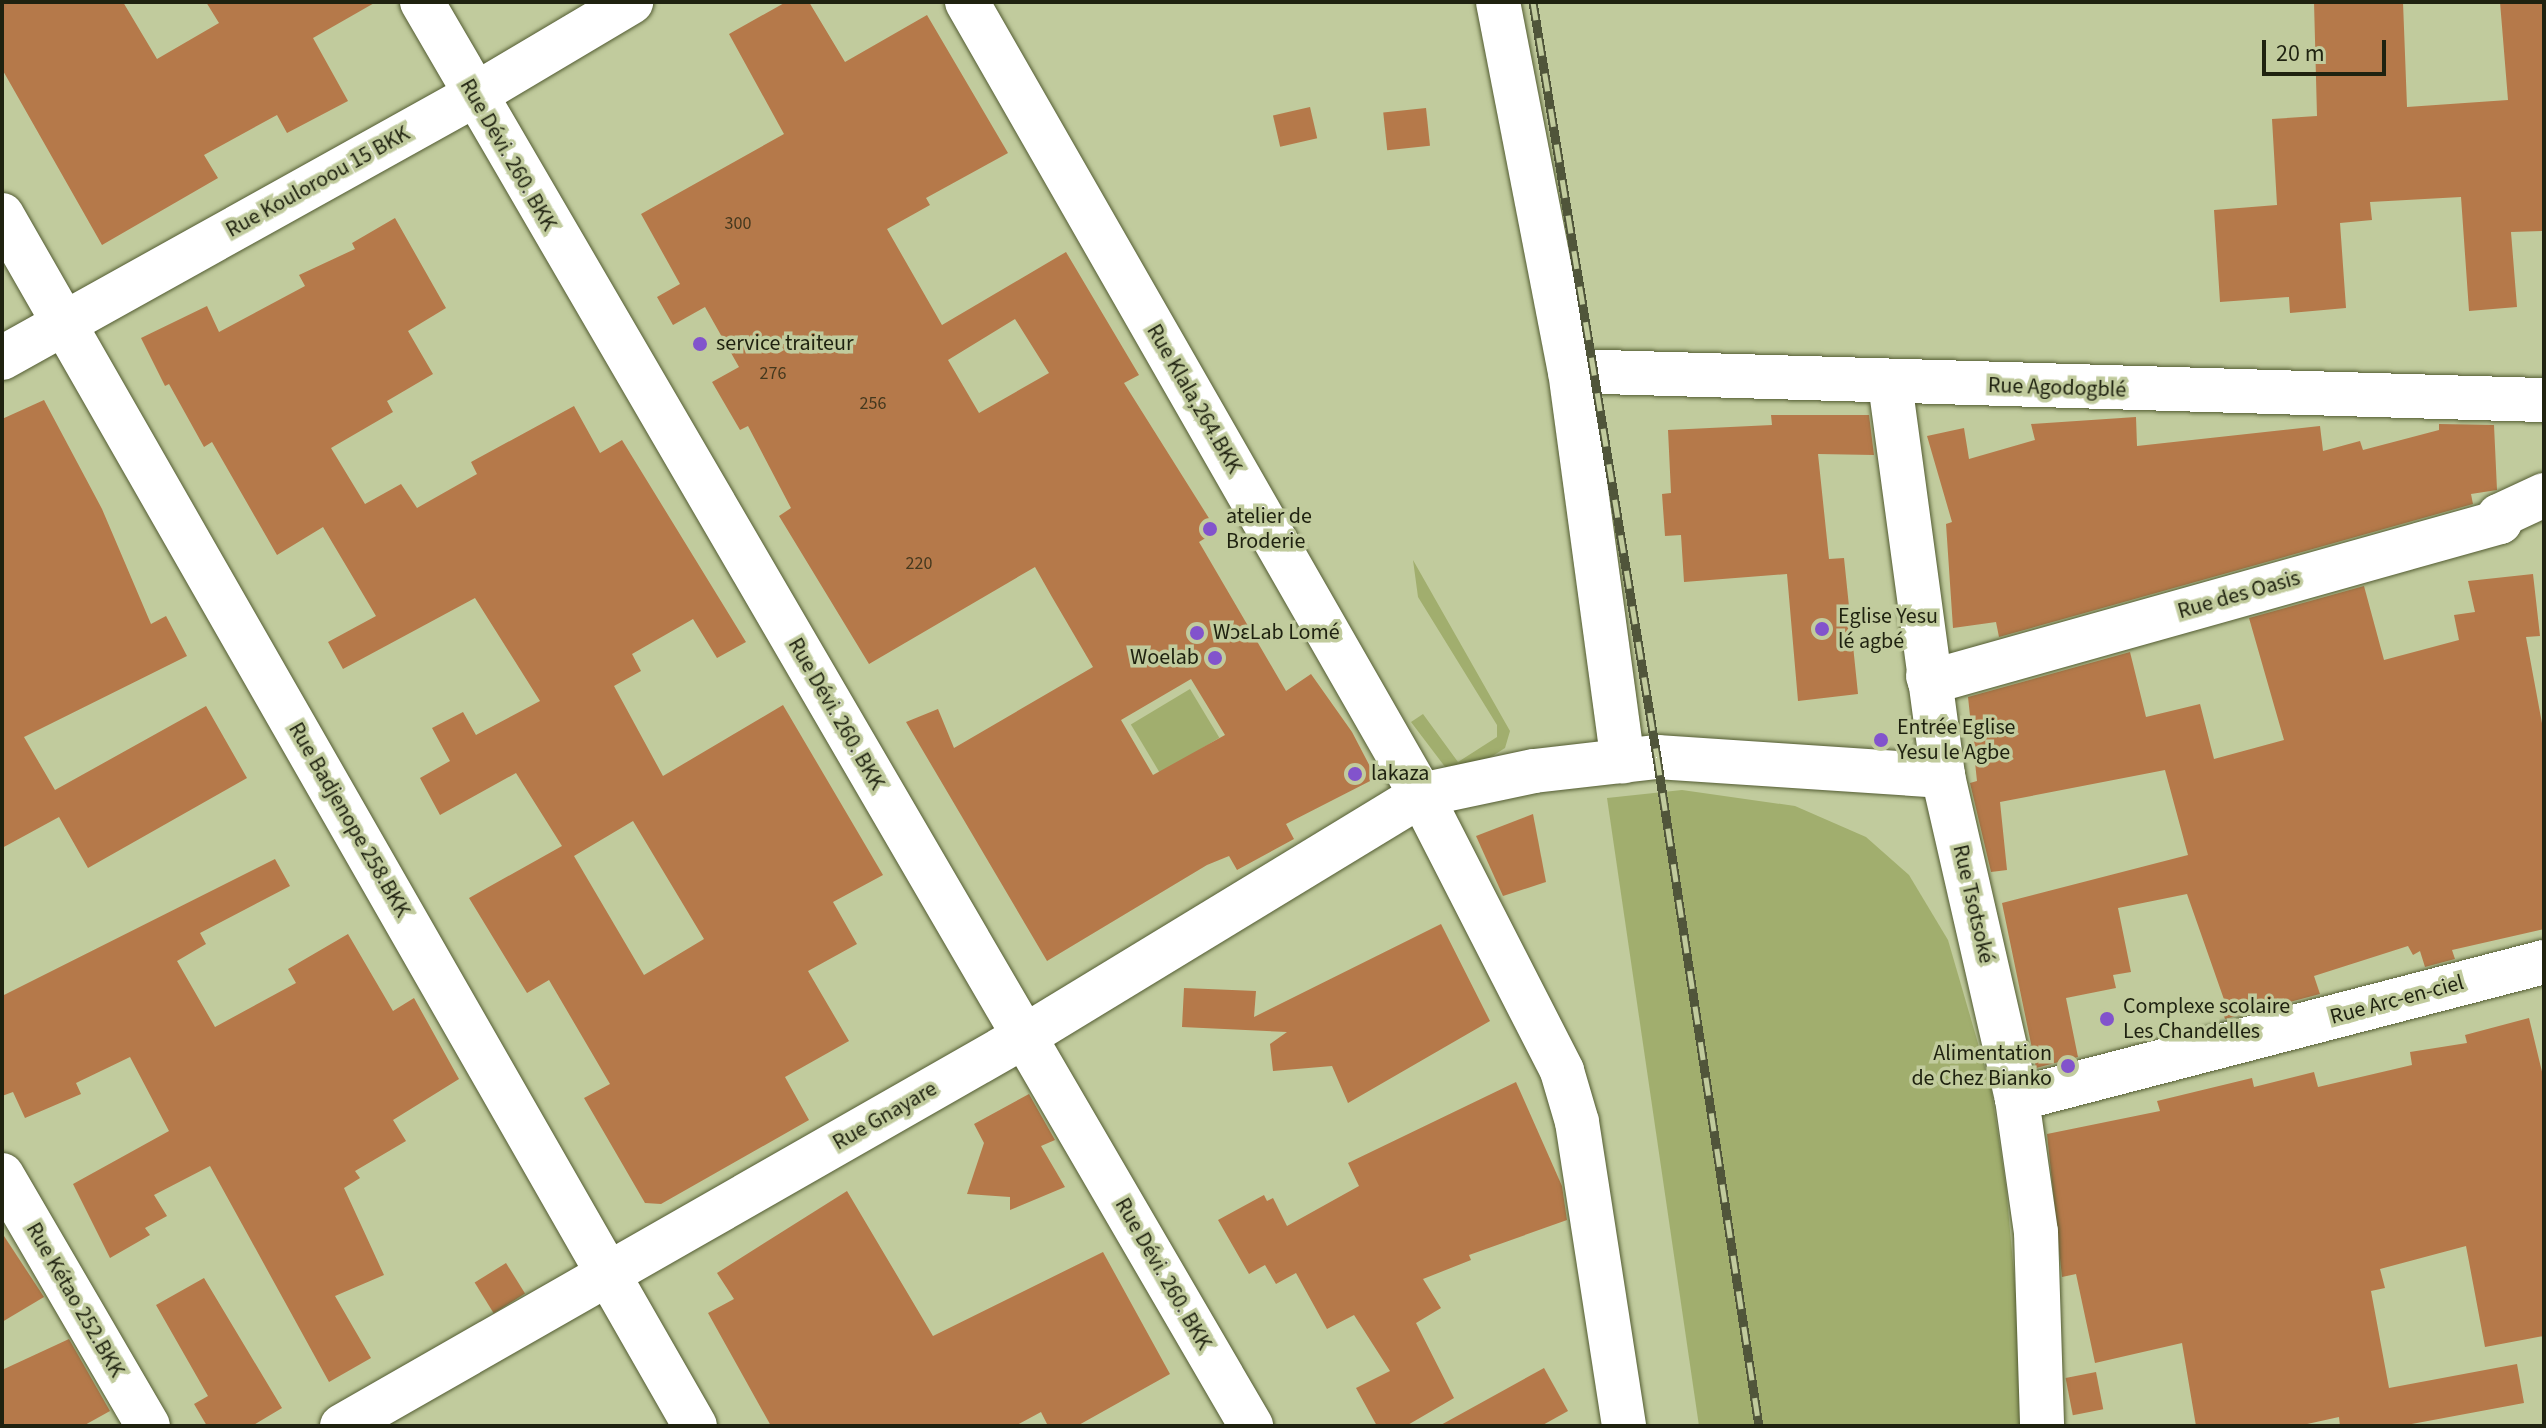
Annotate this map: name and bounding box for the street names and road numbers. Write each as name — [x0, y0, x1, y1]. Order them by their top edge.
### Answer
street label: Rue Dévi. 260. BKK — [454, 74, 562, 236]
street label: Rue Kouloroou 15 BKK — [221, 120, 415, 244]
street label: Rue Klala,264.BKK — [1141, 320, 1247, 478]
street label: Rue Agodogblé — [1987, 372, 2127, 404]
street label: Rue des Oasis — [2175, 565, 2303, 625]
street label: Rue Dévi. 260. BKK — [782, 633, 890, 795]
street label: Rue Badjenope 258.BKK — [282, 718, 416, 922]
street label: Rue Tsotsoké — [1947, 842, 1999, 966]
street label: Rue Arc-en-ciel — [2327, 969, 2467, 1031]
street label: Rue Gnayare — [828, 1076, 942, 1156]
street label: Rue Dévi. 260. BKK — [1109, 1193, 1217, 1355]
street label: Rue Kétao 252.BKK — [20, 1218, 130, 1382]

